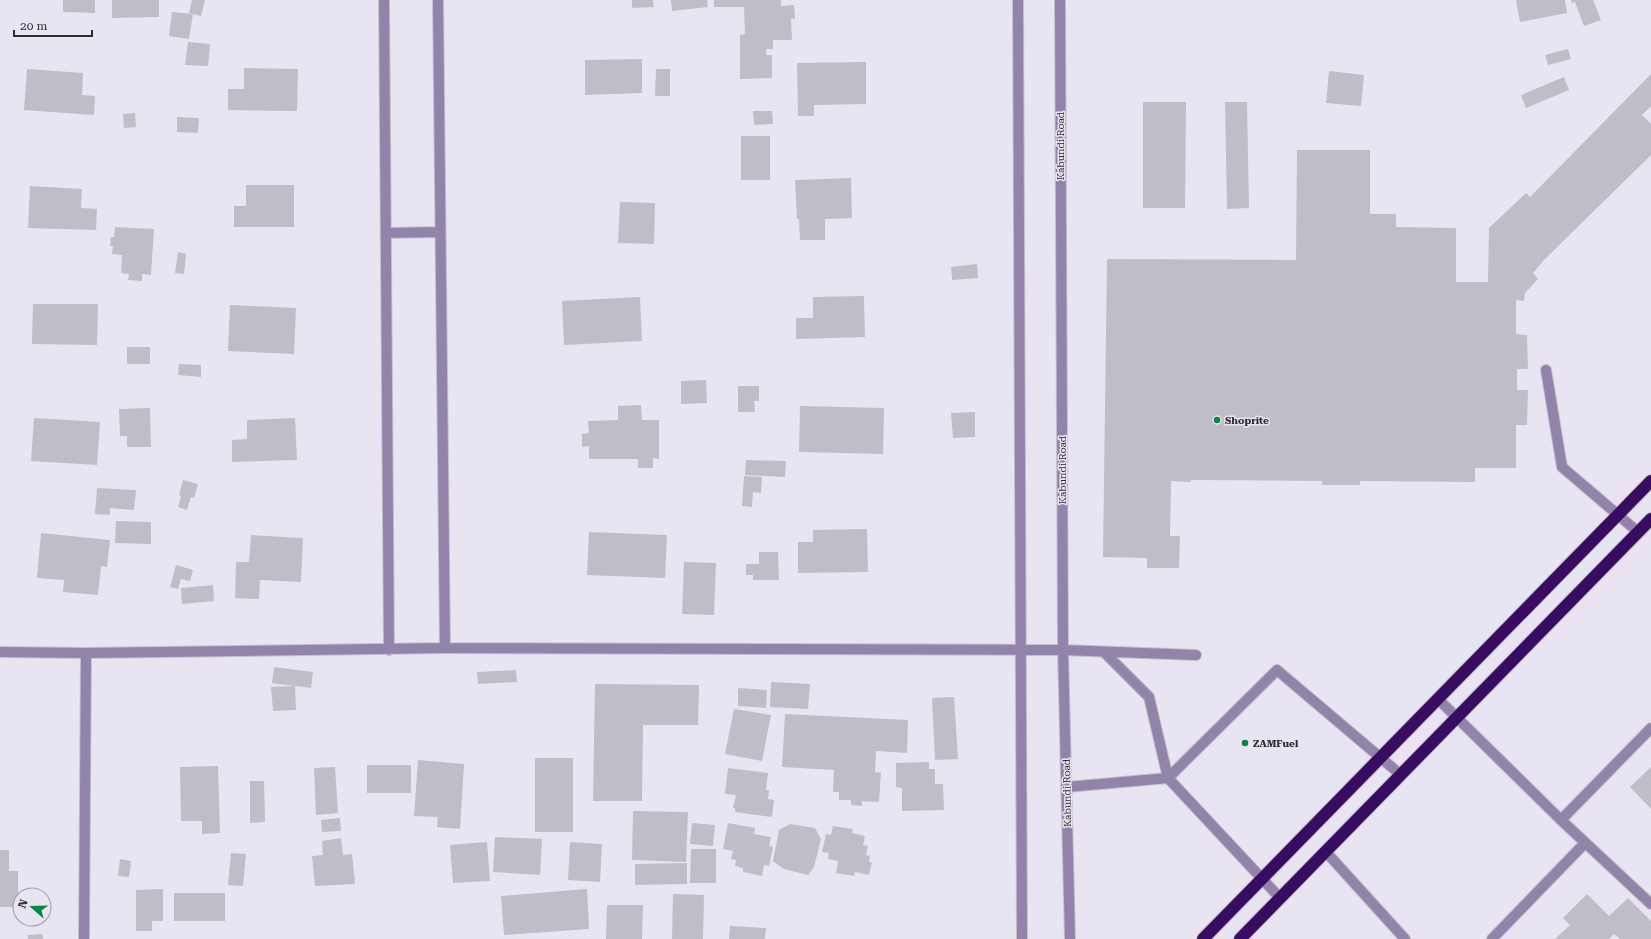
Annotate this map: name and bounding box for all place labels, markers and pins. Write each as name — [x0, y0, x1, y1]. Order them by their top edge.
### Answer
marker: Shoprite — [1212, 415, 1222, 425]
place label: Shoprite — [1225, 415, 1269, 426]
marker: ZAMFuel — [1240, 738, 1250, 748]
place label: ZAMFuel — [1253, 738, 1299, 749]

